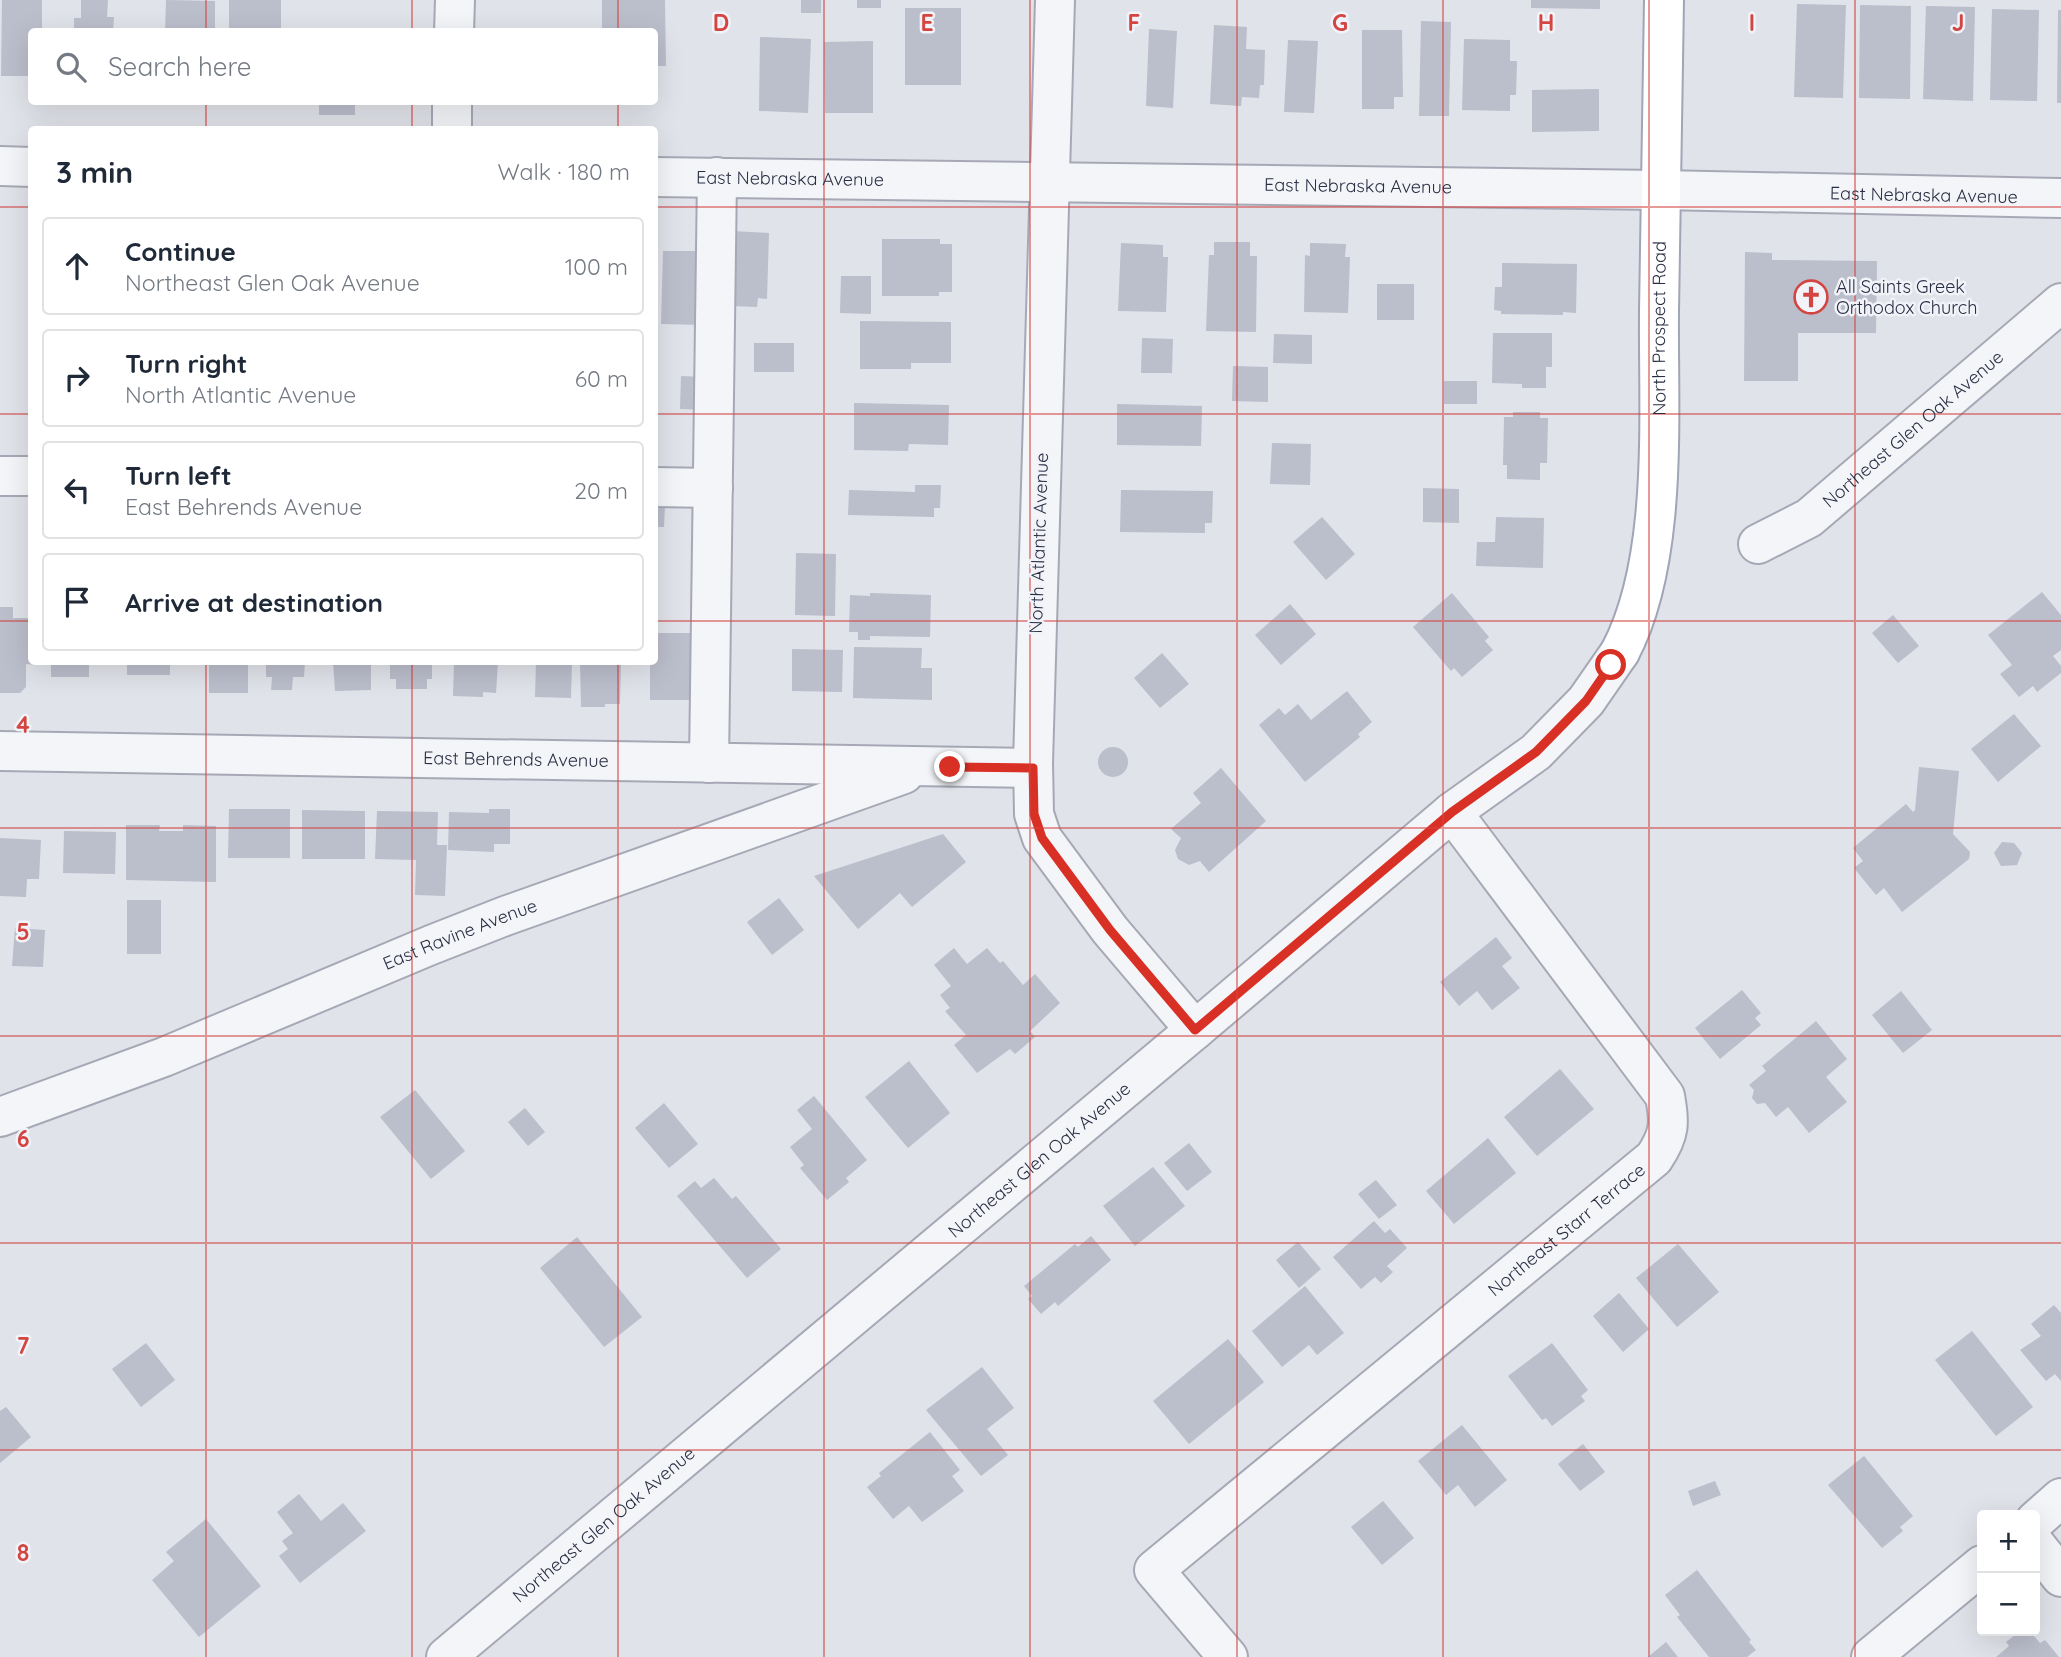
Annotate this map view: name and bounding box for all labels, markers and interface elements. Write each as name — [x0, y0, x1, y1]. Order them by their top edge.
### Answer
text: D — [713, 8, 729, 37]
text: E — [920, 8, 934, 37]
text: F — [1128, 8, 1140, 37]
text: G — [1332, 8, 1348, 37]
text: H — [1538, 8, 1554, 37]
text: I — [1749, 8, 1755, 37]
text: J — [1952, 8, 1964, 37]
search box — [28, 28, 658, 105]
icon: search — [52, 48, 90, 86]
text: Search here — [108, 50, 252, 83]
text: 3 min — [56, 153, 133, 191]
text: Walk · 180 m — [498, 157, 630, 186]
street label: East Nebraska Avenue — [696, 166, 884, 191]
street label: East Nebraska Avenue — [1264, 173, 1452, 198]
street label: East Nebraska Avenue — [1830, 181, 2018, 208]
text: Continue — [125, 235, 236, 268]
street label: North Prospect Road — [1647, 241, 1671, 416]
icon: ahead — [58, 247, 96, 285]
text: 100 m — [565, 252, 628, 281]
text: Northeast Glen Oak Avenue — [125, 268, 420, 297]
place label: All Saints Greek Orthodox Church — [1836, 275, 1977, 319]
church icon: All Saints Greek Orthodox Church — [1792, 278, 1830, 316]
street label: Northeast Glen Oak Avenue — [1817, 345, 2008, 513]
text: Turn right — [125, 347, 247, 380]
icon: right — [58, 359, 96, 397]
text: 60 m — [575, 364, 628, 393]
text: North Atlantic Avenue — [125, 380, 356, 409]
street label: North Atlantic Avenue — [1024, 452, 1053, 634]
text: Turn left — [125, 459, 232, 492]
icon: left — [58, 471, 96, 509]
text: 20 m — [574, 476, 628, 505]
text: East Behrends Avenue — [125, 492, 362, 521]
icon: arrive — [58, 583, 96, 621]
text: Arrive at destination — [125, 586, 383, 619]
route start — [1595, 649, 1626, 680]
text: 4 — [16, 710, 30, 739]
street label: East Behrends Avenue — [423, 746, 609, 772]
route end — [934, 751, 965, 782]
street label: East Ravine Avenue — [379, 894, 540, 975]
text: 5 — [16, 917, 30, 946]
street label: Northeast Glen Oak Avenue — [943, 1077, 1135, 1243]
text: 6 — [17, 1124, 29, 1153]
street label: Northeast Starr Terrace — [1483, 1158, 1650, 1301]
text: 7 — [17, 1331, 30, 1360]
street label: Northeast Glen Oak Avenue — [508, 1441, 700, 1607]
map controls — [1977, 1510, 2040, 1636]
button: + — [1977, 1510, 2040, 1573]
text: 8 — [17, 1538, 29, 1567]
button: − — [1977, 1573, 2040, 1636]

